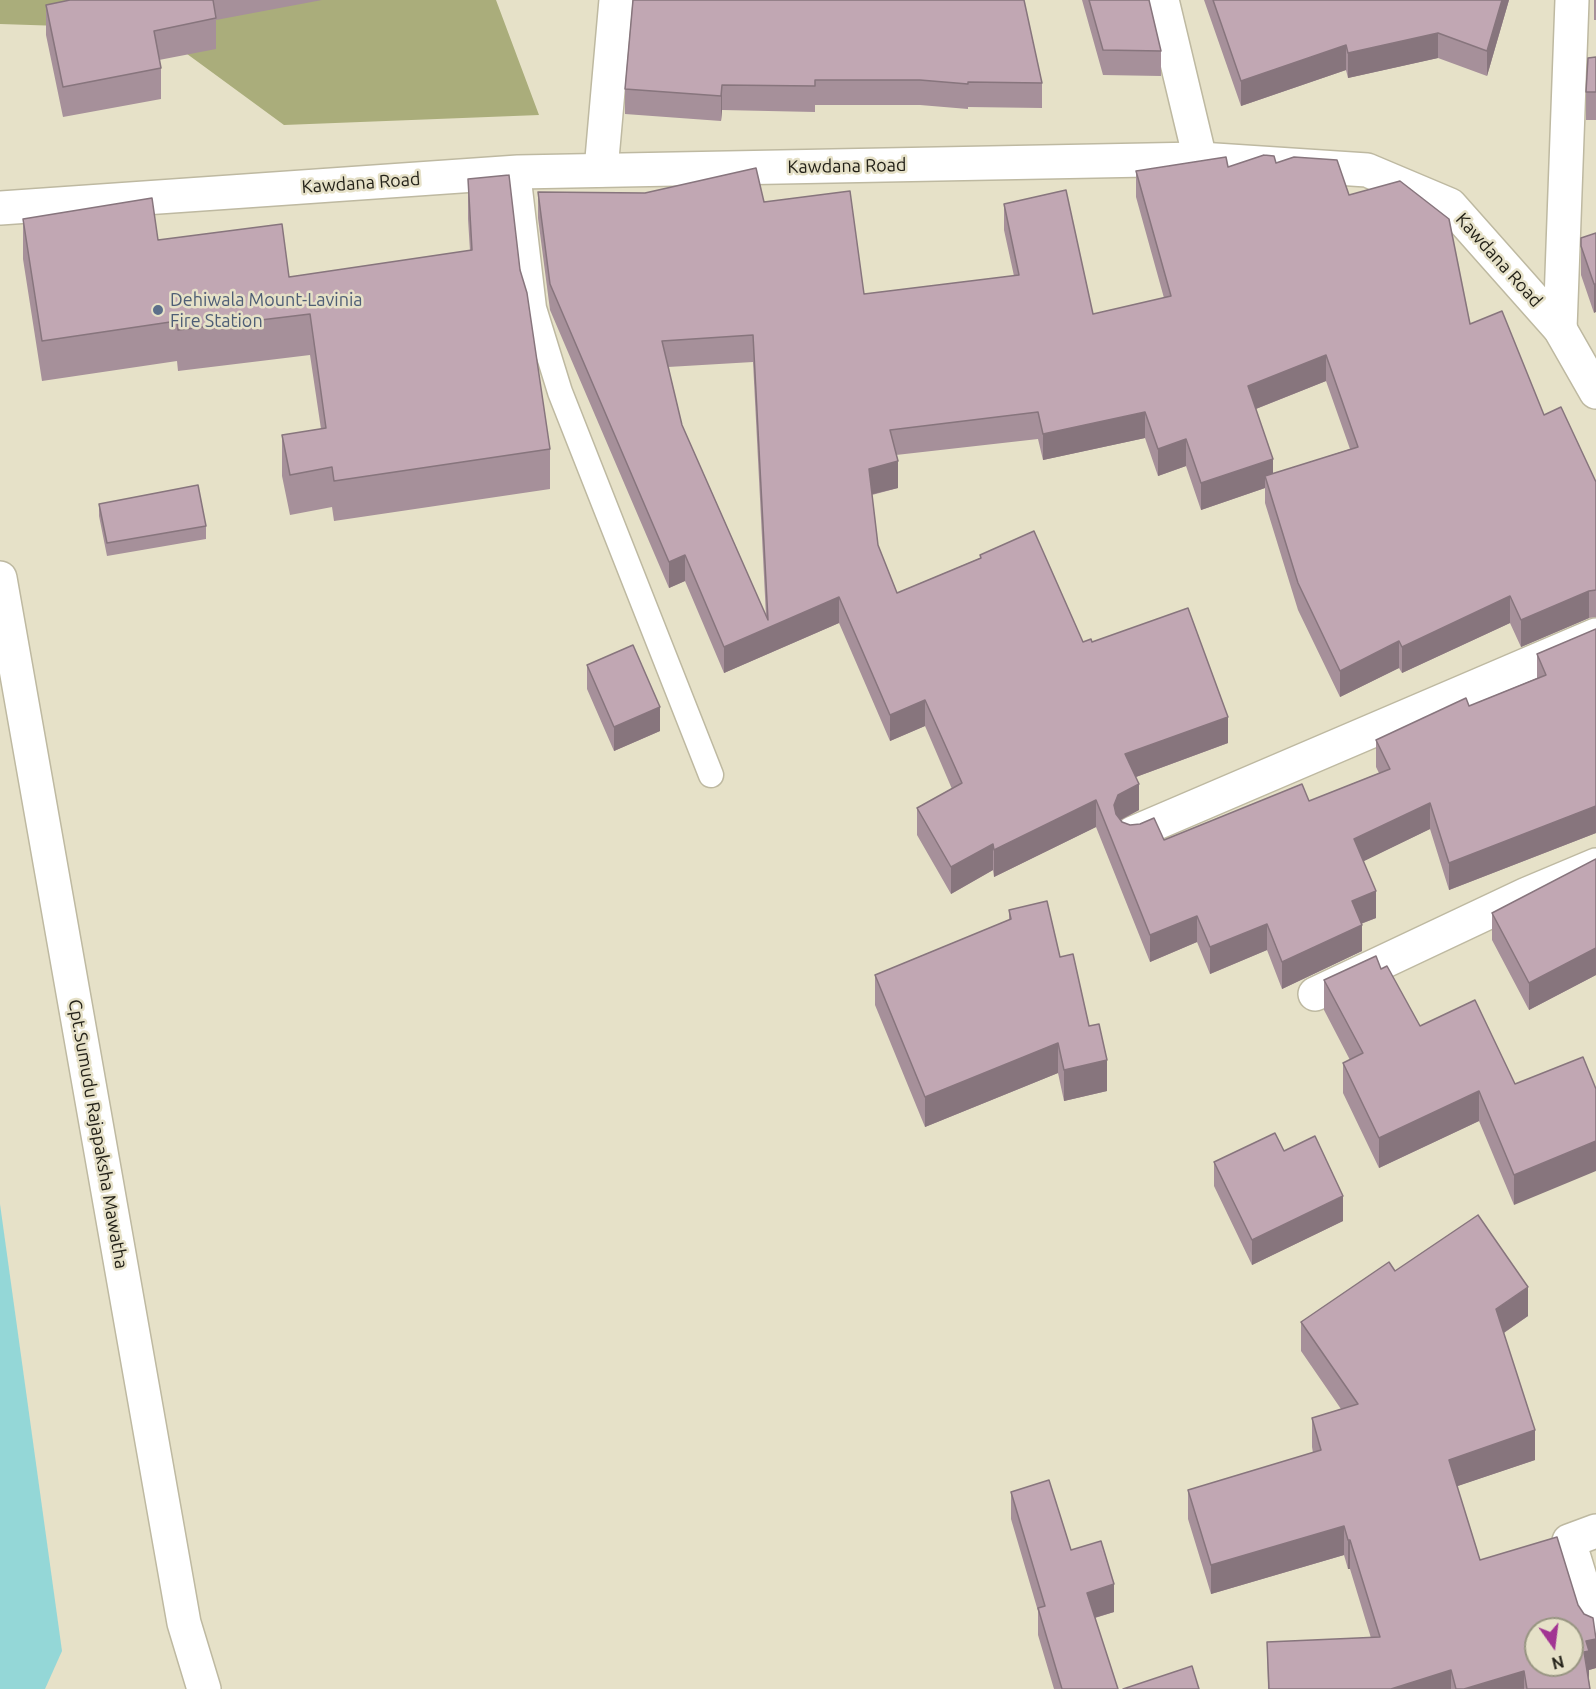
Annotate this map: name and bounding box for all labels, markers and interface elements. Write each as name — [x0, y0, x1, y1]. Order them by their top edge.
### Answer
street label: Kawdana Road — [787, 154, 907, 178]
street label: Kawdana Road — [301, 168, 421, 198]
street label: Kawdana Road — [1451, 209, 1547, 311]
place label: Dehiwala Mount-Lavinia Fire Station — [170, 289, 363, 332]
marker: Dehiwala Mount-Lavinia Fire Station — [151, 303, 165, 317]
street label: Cpt.Sumudu Rajapaksha Mawatha — [64, 998, 132, 1270]
north arrow — [1524, 1617, 1584, 1677]
text: N — [1550, 1652, 1566, 1673]

